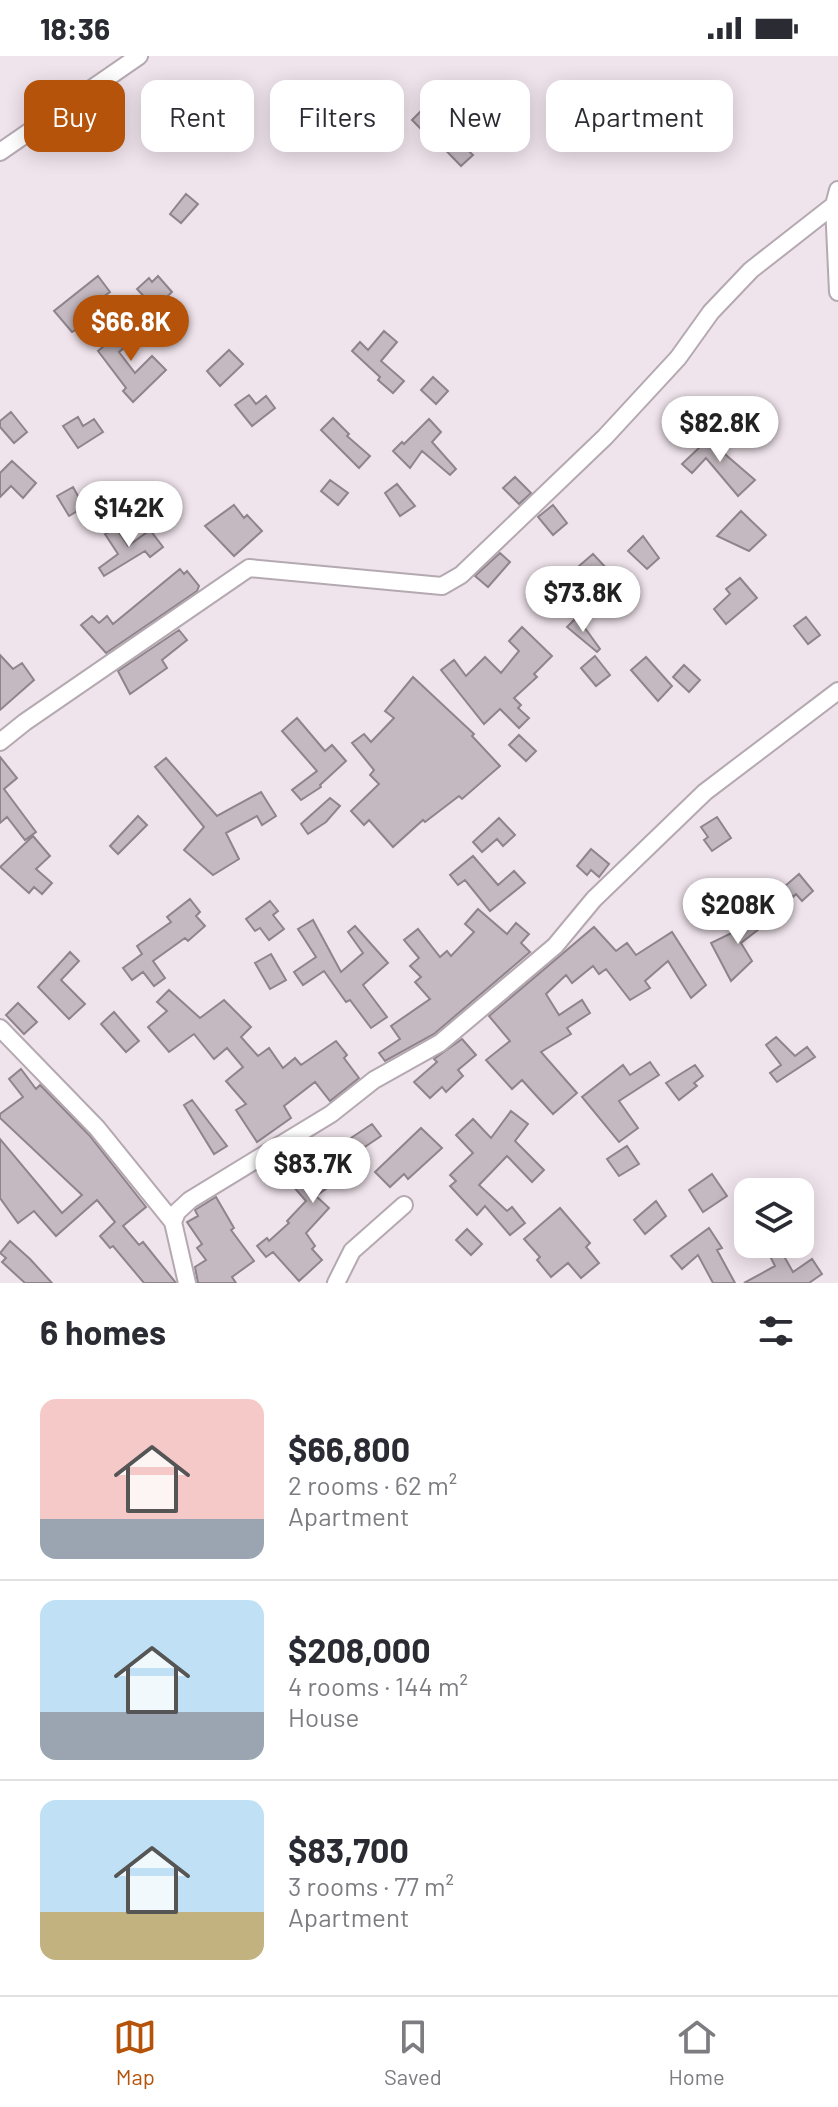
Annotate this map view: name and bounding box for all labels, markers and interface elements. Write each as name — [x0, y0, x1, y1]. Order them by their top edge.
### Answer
text: 18:36 — [40, 10, 110, 46]
chip: Buy — [24, 80, 125, 152]
chip: Rent — [141, 80, 254, 152]
chip: Filters — [270, 80, 404, 152]
chip: New — [420, 80, 530, 152]
chip: Apartment — [546, 80, 733, 152]
pin: $66.8K — [66, 295, 196, 363]
text: $66.8K — [91, 305, 171, 336]
pin: $82.8K — [655, 396, 785, 464]
text: $82.8K — [680, 406, 760, 437]
pin: $142K — [73, 481, 185, 549]
text: $142K — [94, 491, 164, 522]
pin: $73.8K — [518, 566, 648, 634]
text: $73.8K — [543, 576, 623, 607]
pin: $208K — [682, 878, 794, 946]
text: $208K — [701, 888, 775, 919]
pin: $83.7K — [248, 1137, 378, 1205]
text: $83.7K — [273, 1147, 353, 1178]
map controls — [734, 1178, 814, 1258]
button: layers — [734, 1178, 814, 1258]
icon: filters — [754, 1309, 798, 1353]
text: 6 homes — [40, 1311, 166, 1352]
text: $66,800 — [288, 1428, 410, 1469]
icon: home — [104, 1431, 200, 1527]
text: 2 rooms · 62 m² — [288, 1469, 457, 1500]
text: Apartment — [288, 1500, 409, 1531]
text: $208,000 — [288, 1629, 431, 1670]
icon: home — [104, 1632, 200, 1728]
text: 4 rooms · 144 m² — [288, 1670, 468, 1701]
text: House — [288, 1701, 359, 1732]
text: $83,700 — [288, 1829, 409, 1870]
icon: home — [104, 1832, 200, 1928]
text: 3 rooms · 77 m² — [288, 1870, 454, 1901]
text: Apartment — [288, 1901, 409, 1932]
tab: Map — [113, 2015, 157, 2089]
tab: Saved — [384, 2015, 442, 2089]
tab: Home — [668, 2015, 725, 2089]

